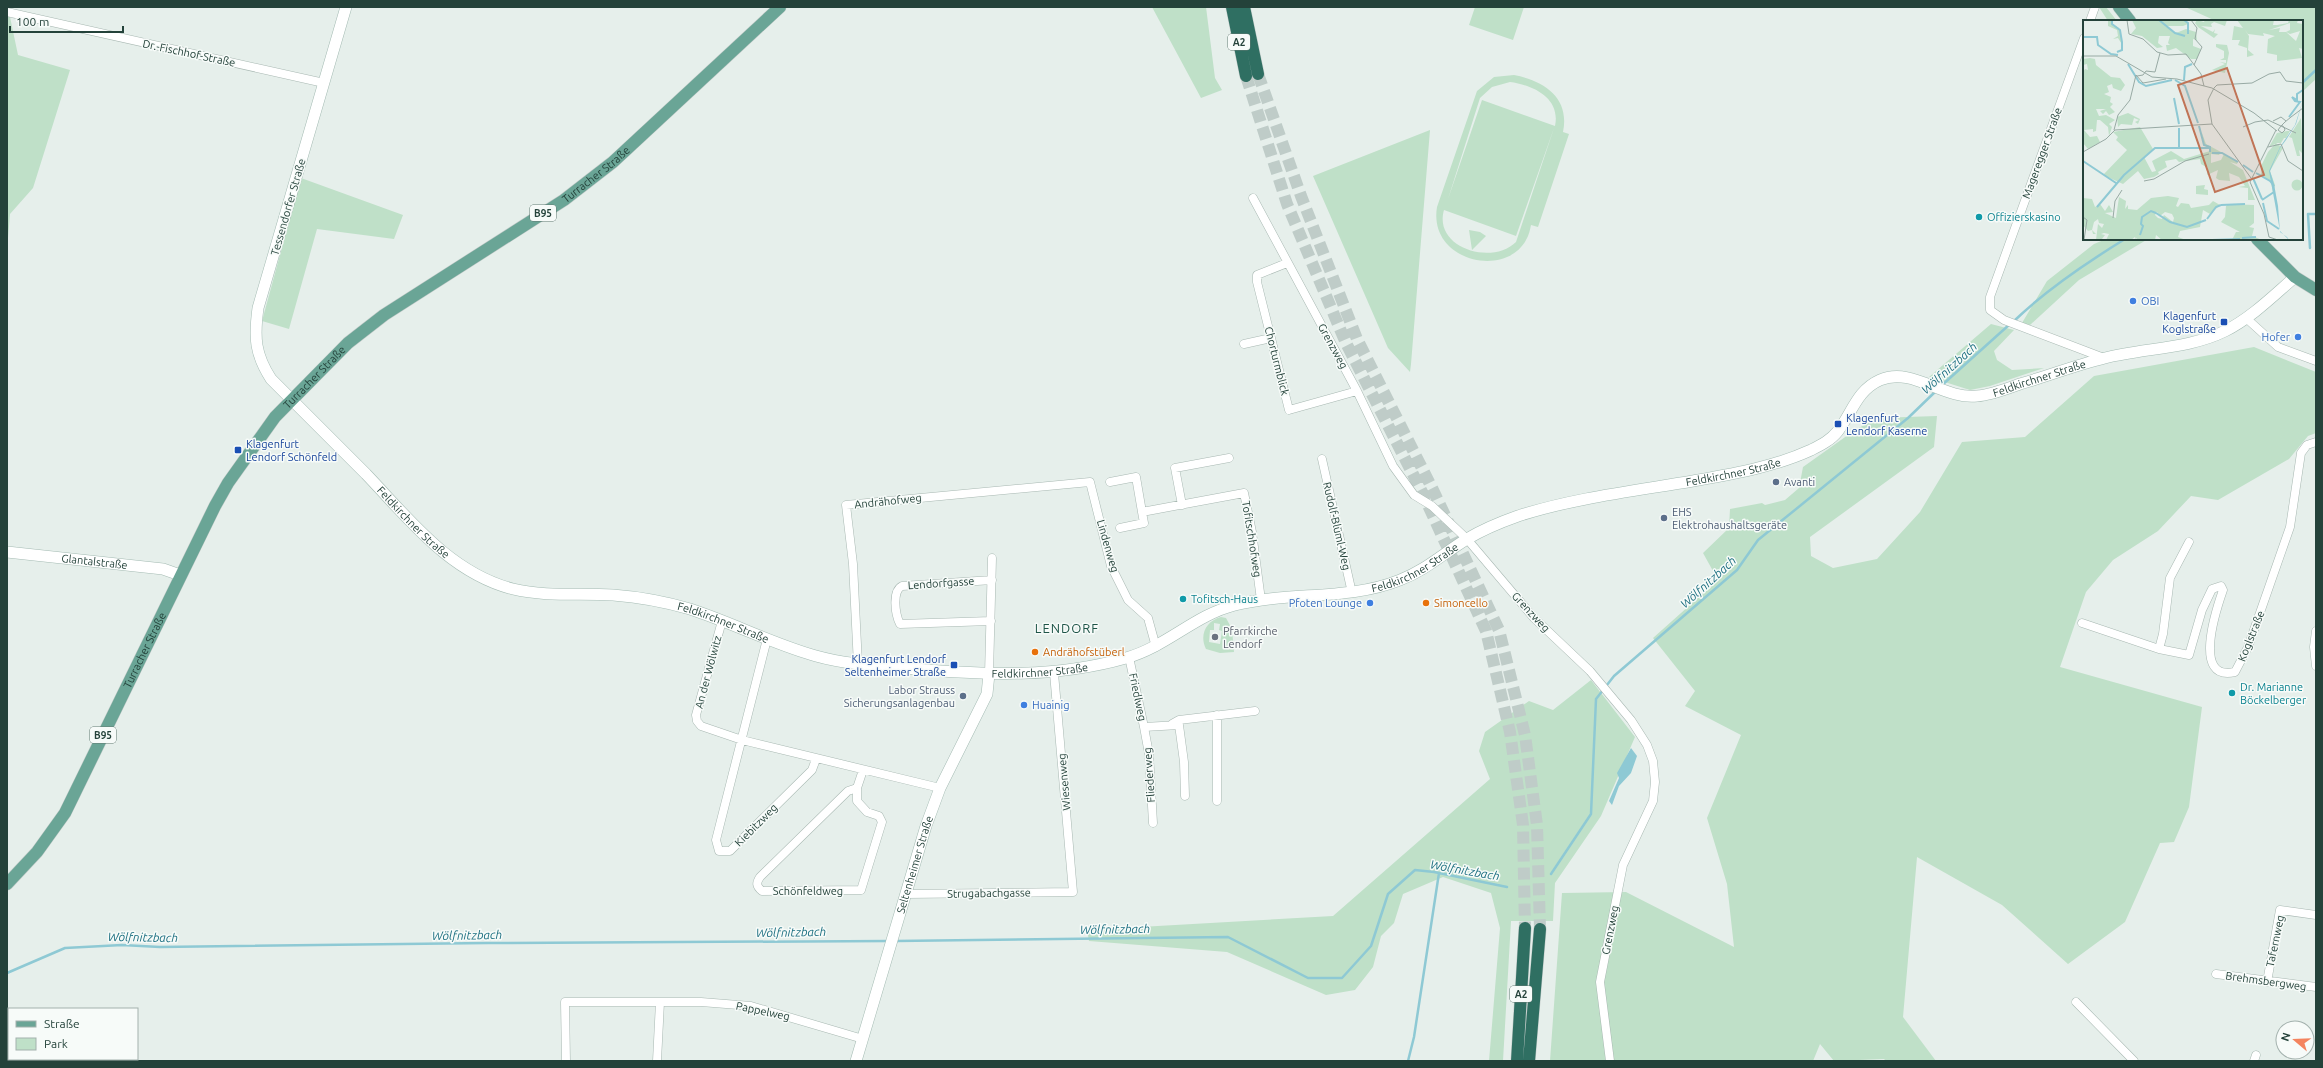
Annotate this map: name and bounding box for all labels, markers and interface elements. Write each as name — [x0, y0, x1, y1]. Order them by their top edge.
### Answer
scale bar — [10, 8, 123, 34]
text: 100 m — [16, 15, 49, 28]
inset map — [2083, 20, 2303, 240]
road number: A2 — [1228, 34, 1250, 50]
street label: Dr.-Fischhof-Straße — [142, 37, 236, 69]
street label: Mageregger Straße — [2020, 106, 2064, 200]
street label: Turracher Straße — [560, 144, 632, 205]
street label: Tessendorfer Straße — [268, 157, 308, 257]
road number: B95 — [530, 205, 556, 221]
place label: Offizierskasino — [1987, 211, 2061, 223]
marker: Offizierskasino — [1974, 212, 1984, 222]
place label: OBI — [2141, 295, 2159, 307]
marker: OBI — [2128, 296, 2138, 306]
place label: Klagenfurt Koglstraße — [2162, 310, 2217, 335]
marker: Klagenfurt Koglstraße — [2219, 317, 2229, 327]
street label: Grenzweg — [1316, 321, 1350, 371]
street label: Chorturmblick — [1263, 325, 1291, 397]
place label: Hofer — [2261, 331, 2291, 343]
marker: Hofer — [2293, 332, 2303, 342]
water label: Wölfnitzbach — [1919, 340, 1979, 396]
street label: Turracher Straße — [281, 343, 348, 411]
street label: Feldkirchner Straße — [1992, 358, 2087, 399]
place label: Klagenfurt Lendorf Kaserne — [1846, 412, 1927, 437]
marker: Klagenfurt Lendorf Kaserne — [1833, 419, 1843, 429]
place label: Klagenfurt Lendorf Schönfeld — [246, 438, 337, 463]
marker: Klagenfurt Lendorf Schönfeld — [233, 445, 243, 455]
street label: Feldkirchner Straße — [1685, 456, 1782, 488]
place label: Avanti — [1784, 476, 1815, 488]
marker: Avanti — [1771, 477, 1781, 487]
street label: Rudolf-Blüml-Weg — [1321, 481, 1353, 571]
street label: Feldkirchner Straße — [375, 484, 452, 561]
street label: Andrähofweg — [854, 491, 922, 511]
street label: Tofitschhofweg — [1240, 500, 1264, 578]
place label: EHS Elektrohaushaltsgeräte — [1672, 506, 1787, 531]
marker: EHS Elektrohaushaltsgeräte — [1659, 513, 1669, 523]
street label: Lindenweg — [1095, 518, 1121, 574]
street label: Feldkirchner Straße — [1370, 540, 1460, 594]
street label: Glantalstraße — [61, 552, 128, 571]
water label: Wölfnitzbach — [1678, 554, 1738, 610]
street label: Lendorfgasse — [907, 575, 975, 591]
street label: Grenzweg — [1510, 590, 1552, 634]
place label: Tofitsch-Haus — [1191, 593, 1258, 605]
marker: Tofitsch-Haus — [1178, 594, 1188, 604]
place label: Pfoten Lounge — [1289, 597, 1362, 609]
place label: Simoncello — [1434, 597, 1488, 609]
marker: Pfoten Lounge — [1365, 598, 1375, 608]
marker: Simoncello — [1421, 598, 1431, 608]
street label: Feldkirchner Straße — [676, 600, 771, 645]
street label: Koglstraße — [2235, 609, 2267, 663]
street label: Turracher Straße — [121, 610, 168, 690]
district label: LENDORF — [1035, 621, 1099, 635]
place label: Pfarrkirche Lendorf — [1223, 625, 1278, 650]
marker: Pfarrkirche Lendorf — [1210, 632, 1220, 642]
street label: An der Wölwitz — [692, 634, 724, 710]
place label: Andrähofstüberl — [1043, 646, 1125, 658]
marker: Andrähofstüberl — [1030, 647, 1040, 657]
place label: Klagenfurt Lendorf Seltenheimer Straße — [845, 653, 947, 678]
marker: Klagenfurt Lendorf Seltenheimer Straße — [949, 660, 959, 670]
street label: Feldkirchner Straße — [992, 661, 1089, 679]
street label: Friedlweg — [1127, 672, 1149, 722]
place label: Dr. Marianne Böckelberger — [2240, 681, 2307, 706]
place label: Labor Strauss Sicherungsanlagenbau — [844, 684, 955, 709]
marker: Dr. Marianne Böckelberger — [2227, 688, 2237, 698]
marker: Labor Strauss Sicherungsanlagenbau — [958, 691, 968, 701]
place label: Huainig — [1032, 699, 1070, 711]
marker: Huainig — [1019, 700, 1029, 710]
road number: B95 — [90, 727, 116, 743]
street label: Fliederweg — [1141, 747, 1157, 803]
street label: Wiesenweg — [1056, 753, 1072, 811]
street label: Kiebitzweg — [732, 801, 780, 849]
street label: Seltenheimer Straße — [894, 814, 935, 915]
water label: Wölfnitzbach — [1429, 858, 1501, 882]
street label: Schönfeldweg — [773, 885, 843, 897]
street label: Strugabachgasse — [947, 886, 1031, 900]
street label: Grenzweg — [1599, 904, 1621, 956]
street label: Tafernweg — [2264, 914, 2286, 968]
water label: Wölfnitzbach — [1080, 922, 1150, 936]
water label: Wölfnitzbach — [756, 925, 826, 939]
water label: Wölfnitzbach — [432, 928, 502, 942]
water label: Wölfnitzbach — [108, 930, 178, 944]
street label: Brehmsbergweg — [2225, 969, 2307, 993]
road number: A2 — [1510, 986, 1532, 1002]
street label: Pappelweg — [735, 999, 791, 1023]
legend — [8, 1008, 138, 1060]
text: Straße — [44, 1017, 80, 1030]
north arrow — [2275, 1020, 2315, 1060]
text: N — [2279, 1031, 2293, 1043]
text: Park — [44, 1037, 68, 1050]

